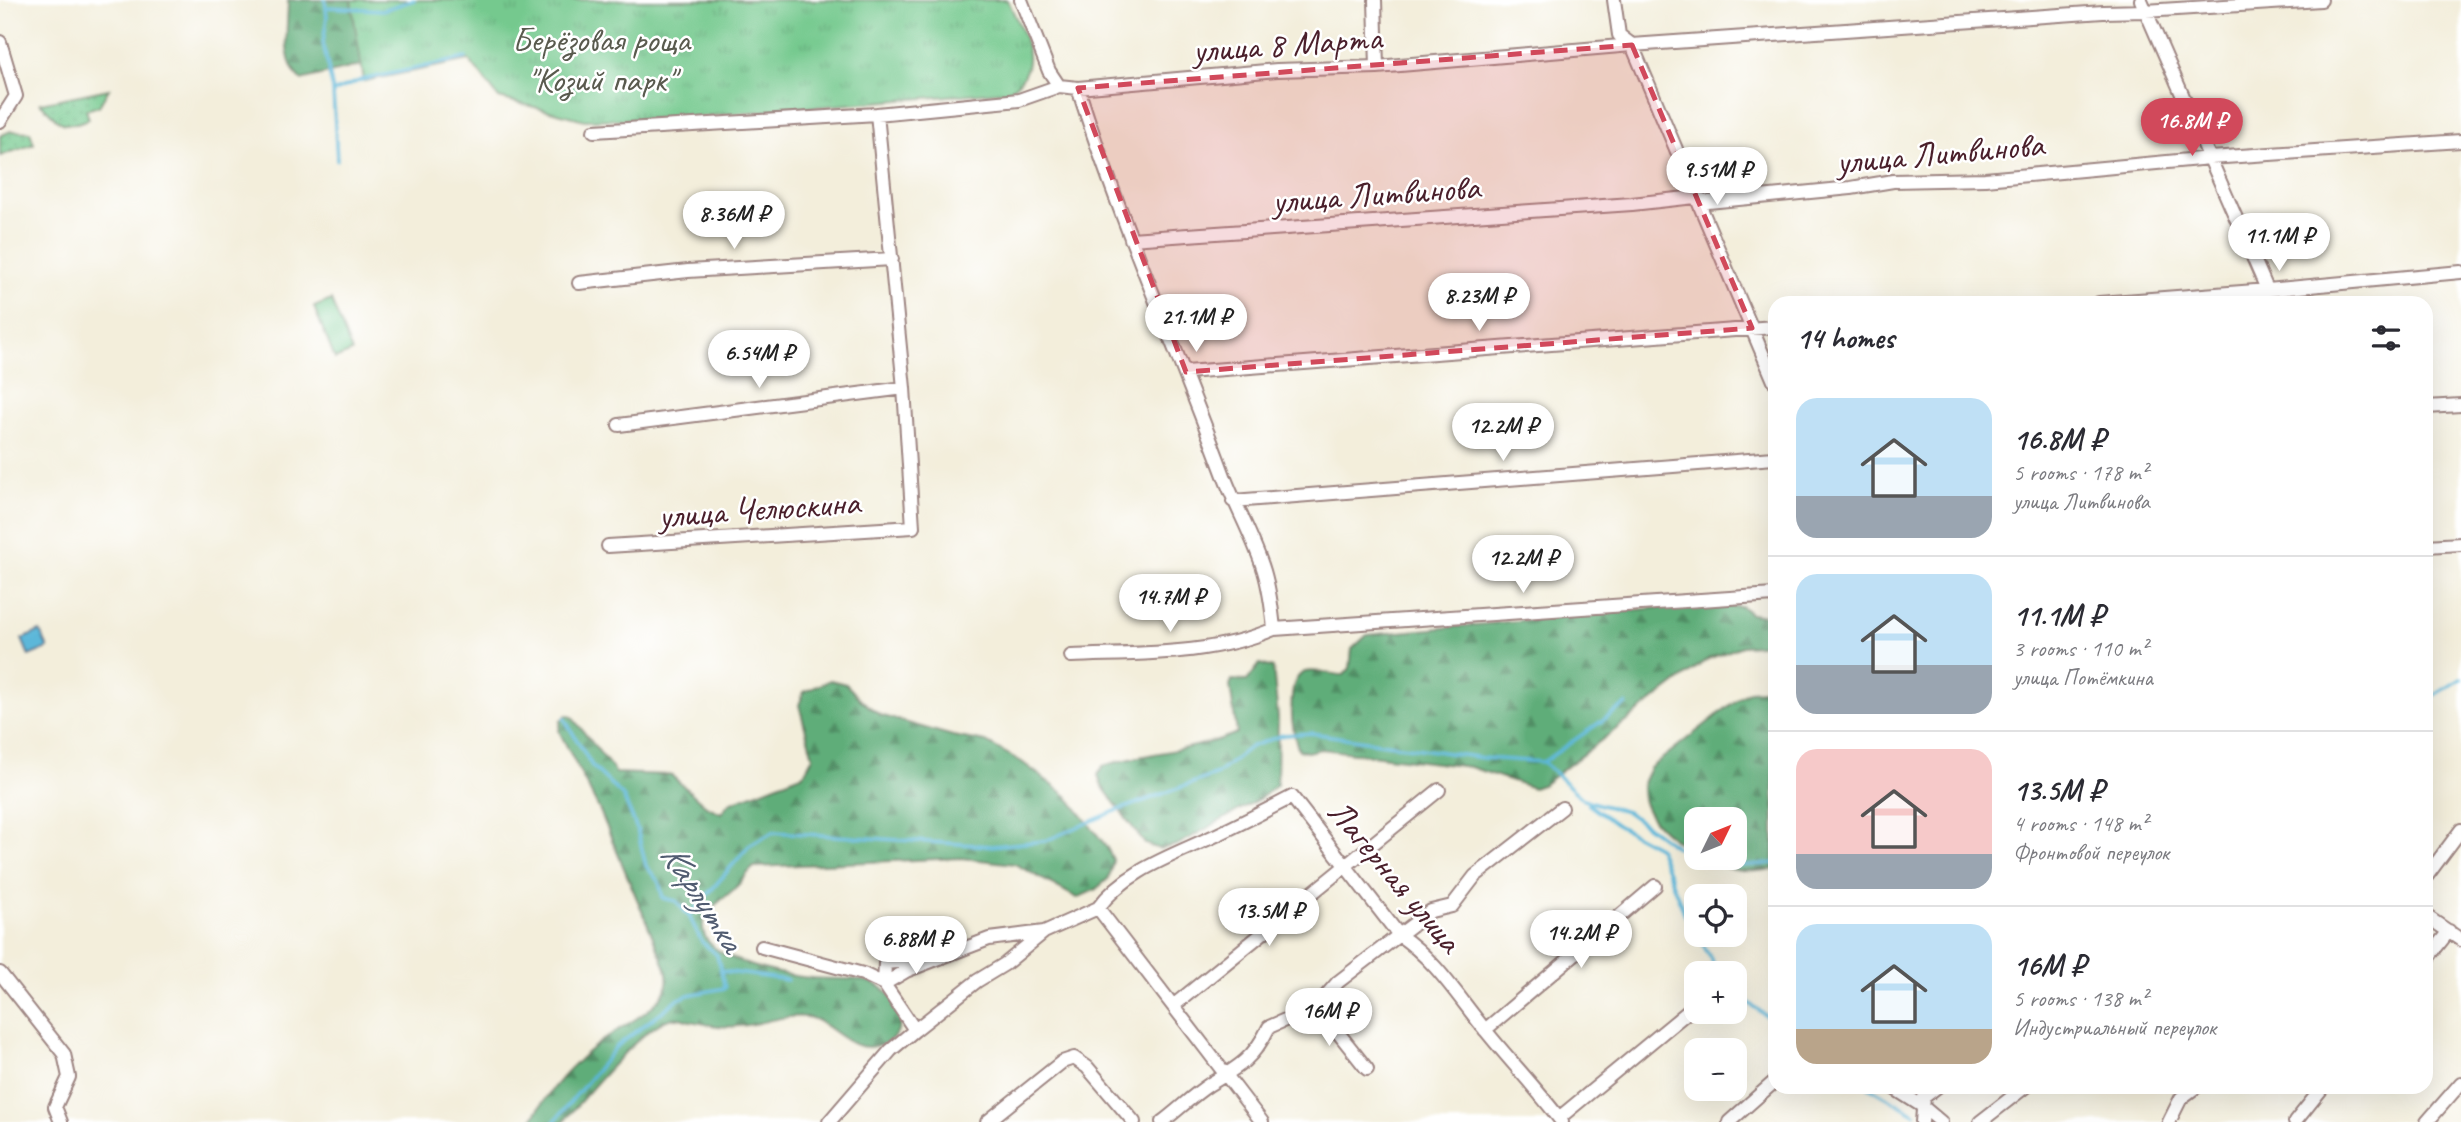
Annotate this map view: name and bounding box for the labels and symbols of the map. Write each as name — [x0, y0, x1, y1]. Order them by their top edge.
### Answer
street label: улица 8 Марта — [1189, 15, 1385, 73]
park label: Берёзовая роща "Козий парк" — [512, 17, 692, 102]
pin: 16.8M ₽ — [2127, 99, 2257, 158]
street label: улица Литвинова — [1832, 121, 2048, 185]
pin: 9.51M ₽ — [1652, 148, 1782, 207]
street label: улица Литвинова — [1269, 164, 1484, 224]
pin: 8.36M ₽ — [669, 191, 799, 251]
pin: 11.1M ₽ — [2214, 214, 2344, 273]
pin: 8.23M ₽ — [1414, 274, 1544, 333]
pin: 21.1M ₽ — [1131, 294, 1261, 354]
pin: 6.54M ₽ — [694, 330, 824, 390]
pin: 12.2M ₽ — [1438, 404, 1568, 463]
street label: улица Челюскина — [655, 479, 864, 539]
pin: 12.2M ₽ — [1458, 536, 1588, 595]
pin: 14.7M ₽ — [1105, 574, 1235, 634]
street label: Лагерная улица — [1318, 790, 1474, 964]
north arrow — [1684, 807, 1746, 870]
water label: Карлутка — [651, 834, 757, 963]
pin: 13.5M ₽ — [1204, 888, 1334, 948]
pin: 14.2M ₽ — [1516, 911, 1646, 970]
pin: 6.88M ₽ — [851, 916, 981, 976]
pin: 16M ₽ — [1280, 988, 1378, 1048]

